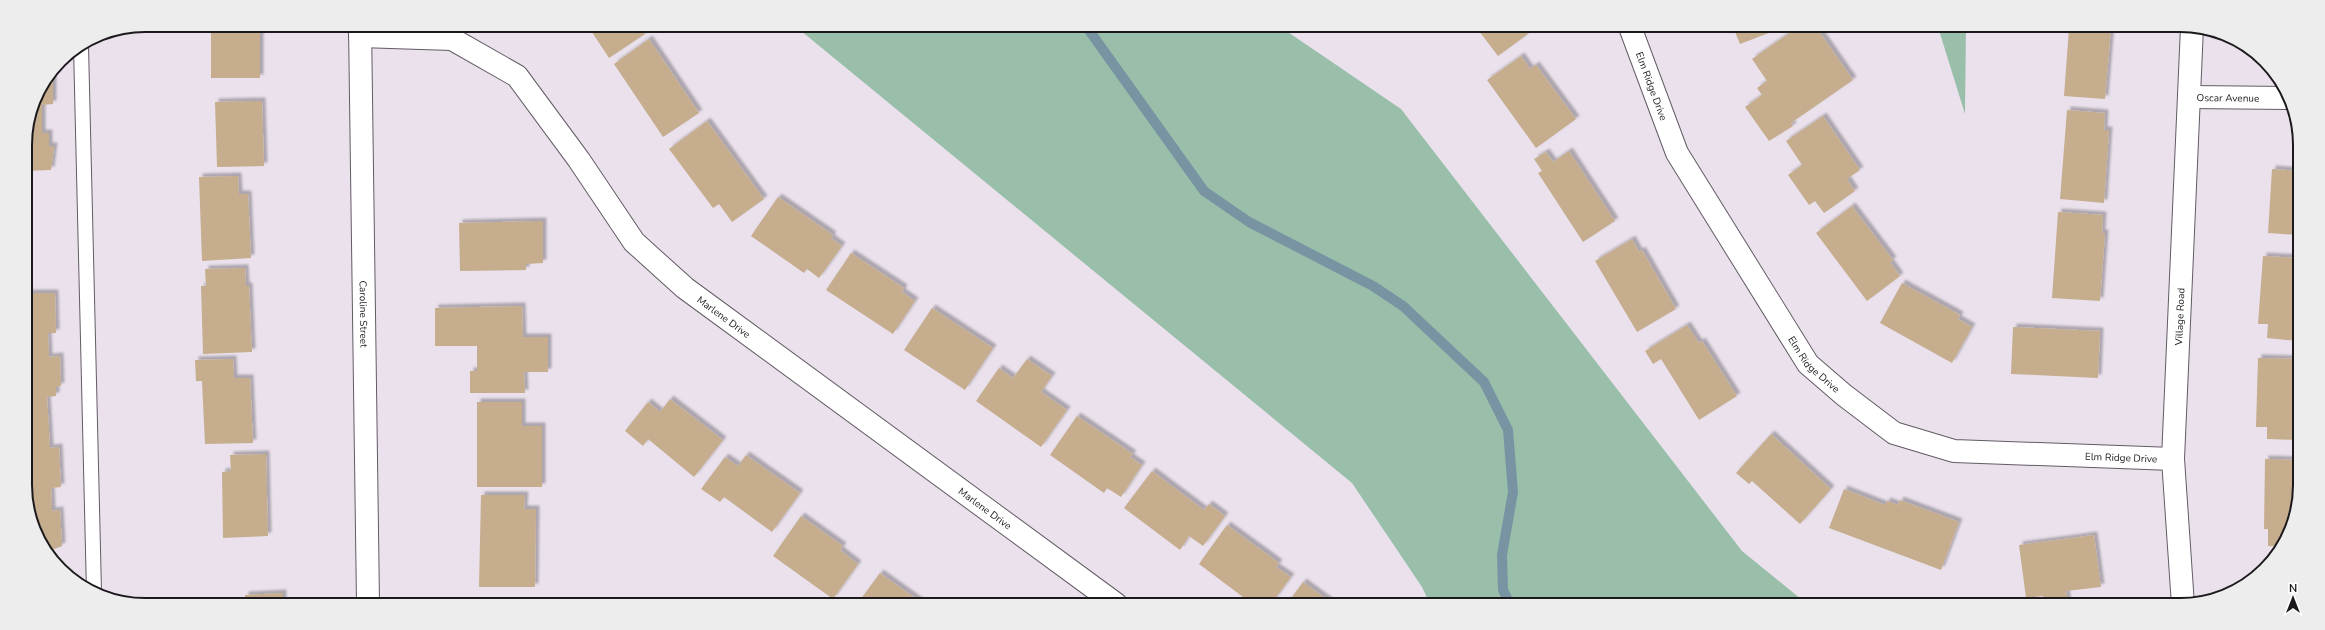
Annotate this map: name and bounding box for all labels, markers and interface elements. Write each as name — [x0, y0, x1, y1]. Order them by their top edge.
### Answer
street label: Elm Ridge Drive — [1632, 50, 1670, 123]
street label: Oscar Avenue — [2197, 91, 2259, 106]
street label: Caroline Street — [356, 280, 370, 348]
street label: Village Road — [2172, 287, 2189, 347]
street label: Marlene Drive — [694, 293, 753, 342]
street label: Elm Ridge Drive — [1784, 334, 1842, 396]
street label: Elm Ridge Drive — [2085, 450, 2157, 466]
street label: Marlene Drive — [955, 485, 1014, 533]
north arrow — [2273, 578, 2313, 618]
text: N — [2289, 581, 2297, 596]

